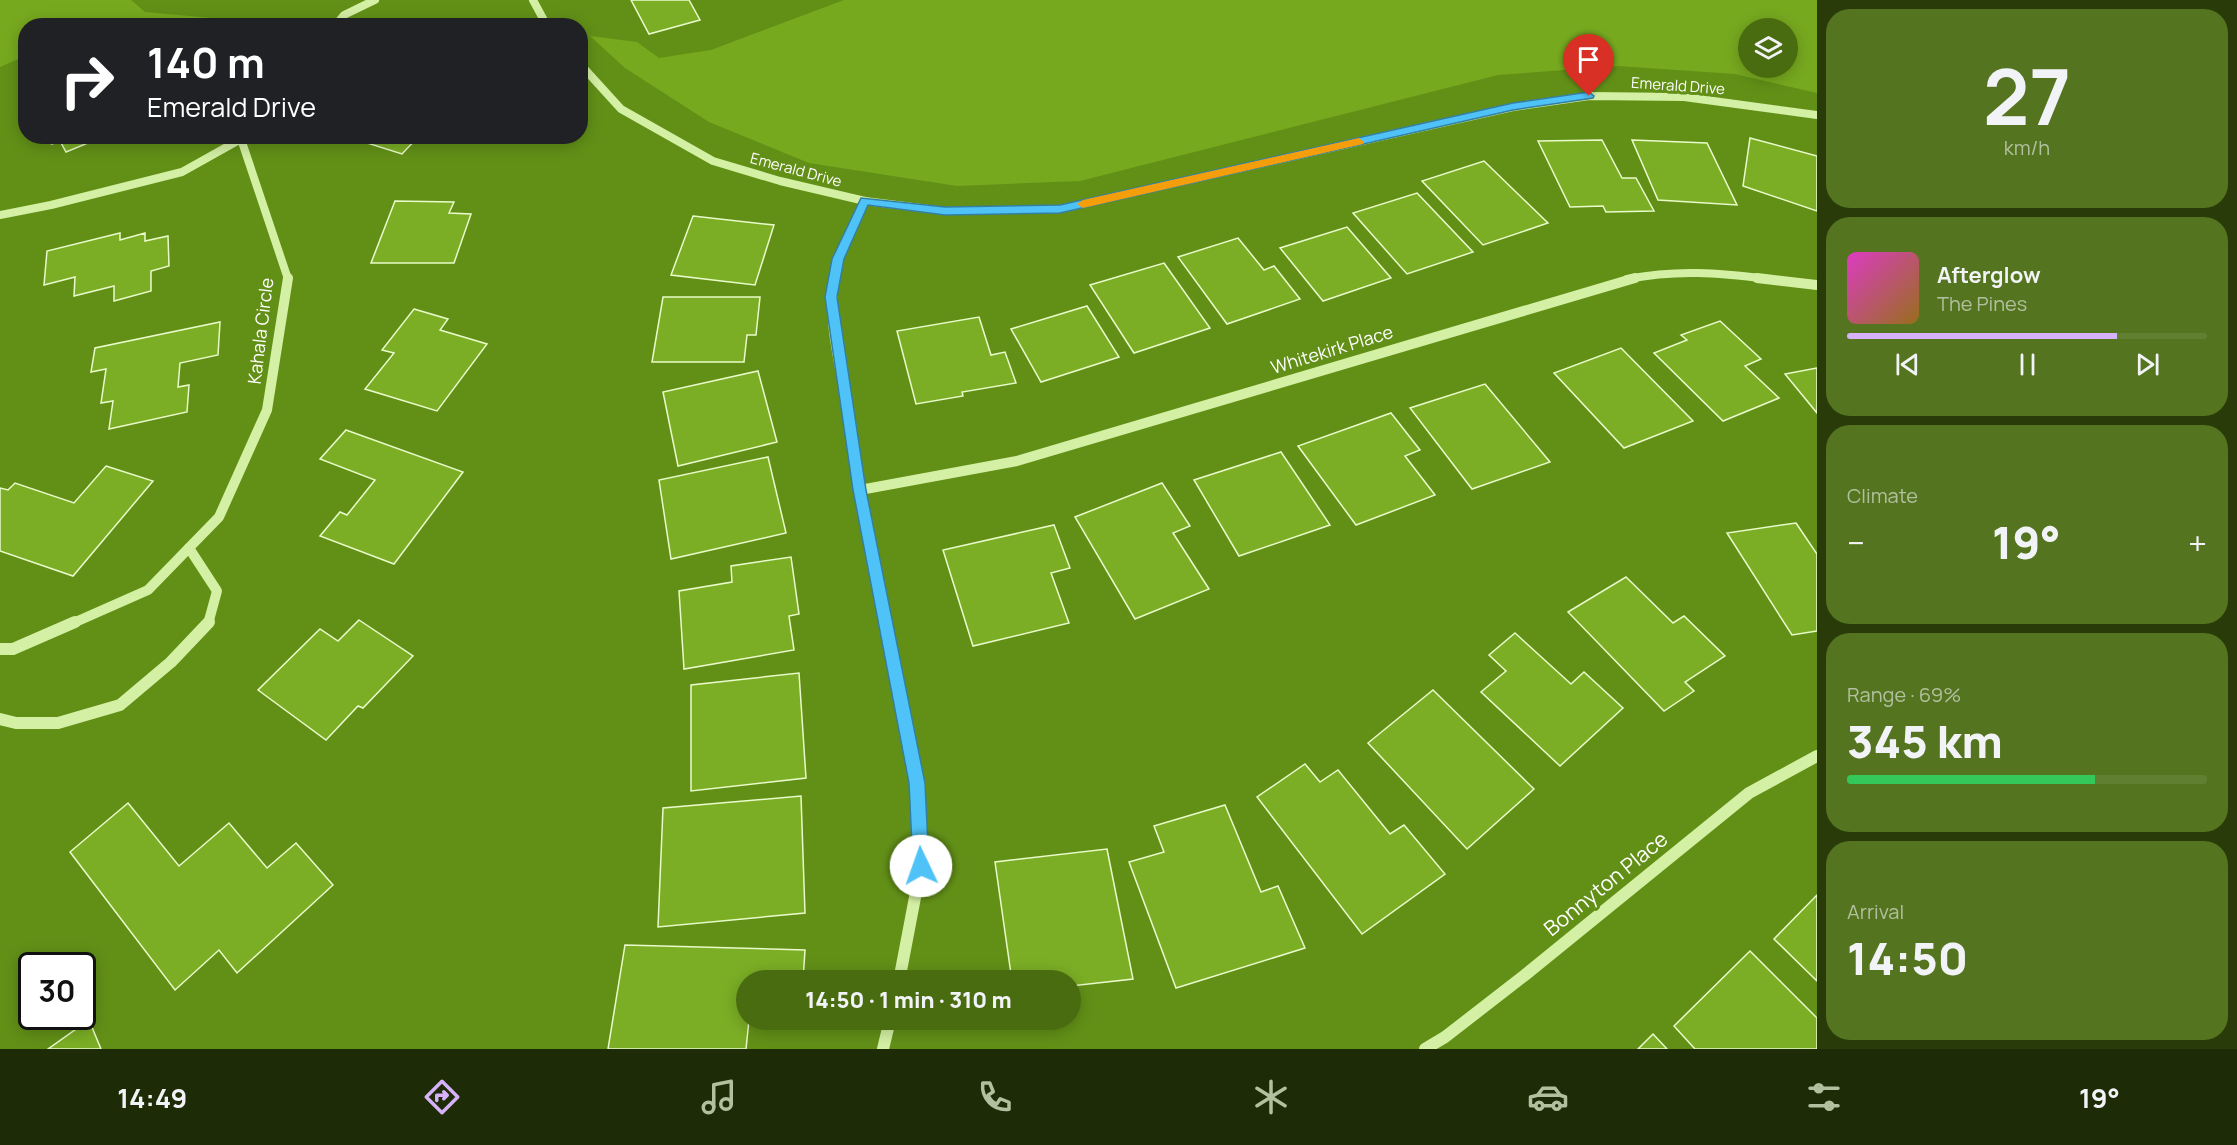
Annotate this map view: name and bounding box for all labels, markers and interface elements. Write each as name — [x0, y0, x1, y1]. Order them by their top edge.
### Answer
map controls — [1738, 18, 1798, 78]
button: layers — [1738, 18, 1798, 78]
text: 140 m — [147, 33, 265, 91]
pin — [1563, 34, 1614, 96]
icon: right — [48, 42, 126, 120]
text: 27 — [1983, 42, 2071, 148]
icon: arrive — [1572, 43, 1605, 76]
street label: Emerald Drive — [1630, 72, 1726, 99]
text: Emerald Drive — [147, 88, 316, 125]
text: km/h — [2004, 134, 2050, 161]
street label: Emerald Drive — [748, 147, 844, 192]
text: Afterglow — [1937, 260, 2041, 290]
street label: Kahala Circle — [242, 276, 278, 385]
text: The Pines — [1937, 290, 2027, 317]
street label: Whitekirk Place — [1268, 319, 1396, 379]
icon: previous — [1891, 348, 1924, 381]
icon: pause — [2011, 348, 2044, 381]
icon: next — [2131, 348, 2164, 381]
text: Climate — [1847, 482, 1918, 509]
text: 19° — [1992, 511, 2061, 573]
text: − — [1847, 520, 1865, 565]
text: + — [2188, 520, 2207, 565]
text: Range · 69% — [1847, 681, 1961, 708]
text: 345 km — [1847, 710, 2003, 772]
street label: Bonnyton Place — [1538, 825, 1673, 942]
position arrow — [889, 834, 953, 898]
text: Arrival — [1847, 898, 1904, 925]
text: 14:50 — [1847, 927, 1968, 989]
speed limit sign: 30 — [18, 952, 96, 1030]
text: 14:50 · 1 min · 310 m — [805, 985, 1012, 1015]
icon: directions — [421, 1076, 463, 1118]
icon: music — [698, 1076, 740, 1118]
icon: phone — [974, 1076, 1016, 1118]
icon: climate — [1250, 1076, 1292, 1118]
icon: car — [1527, 1076, 1569, 1118]
icon: filters — [1803, 1076, 1845, 1118]
text: 14:49 — [117, 1079, 187, 1116]
text: 19° — [2079, 1079, 2120, 1116]

